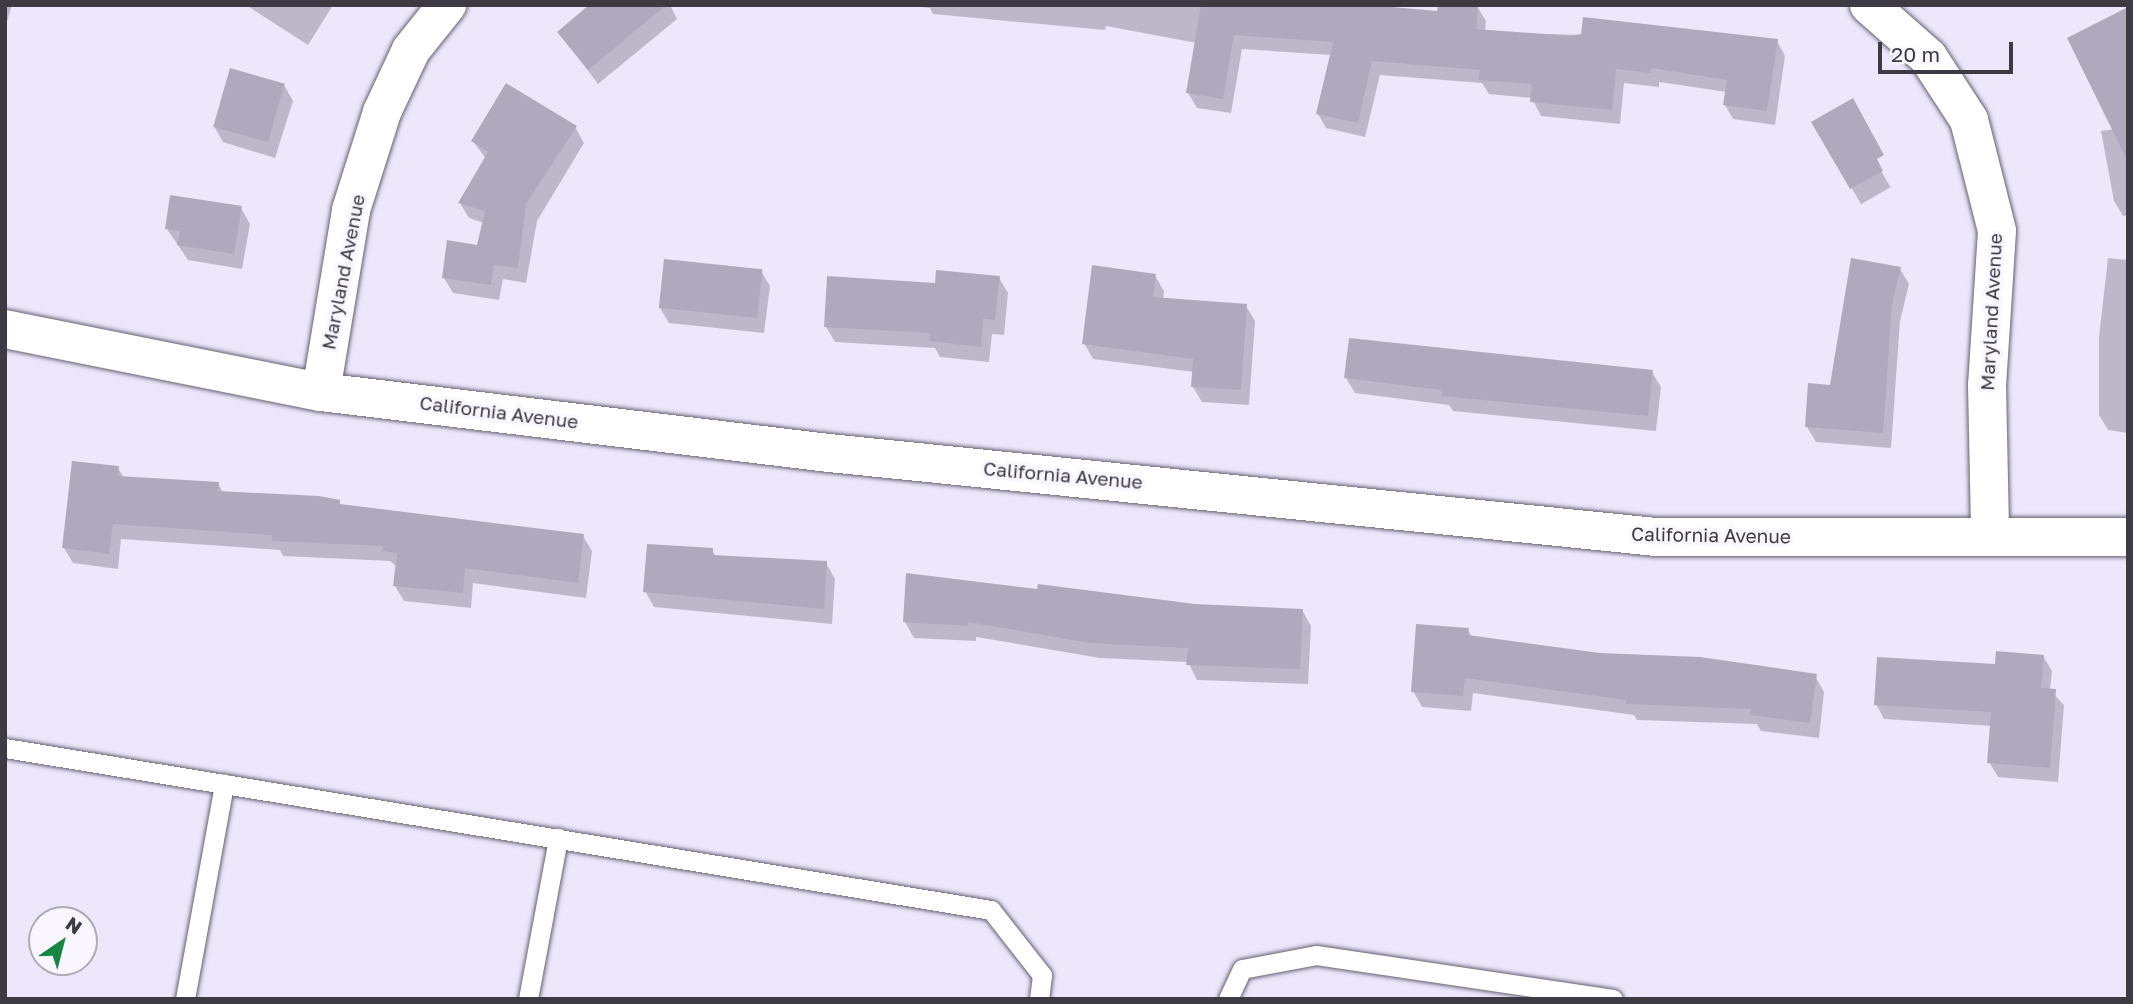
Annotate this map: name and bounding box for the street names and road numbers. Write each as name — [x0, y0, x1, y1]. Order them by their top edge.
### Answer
street label: Maryland Avenue — [317, 192, 369, 352]
street label: Maryland Avenue — [1975, 233, 2007, 391]
street label: California Avenue — [418, 391, 580, 433]
street label: California Avenue — [982, 457, 1144, 493]
street label: California Avenue — [1631, 522, 1791, 548]

